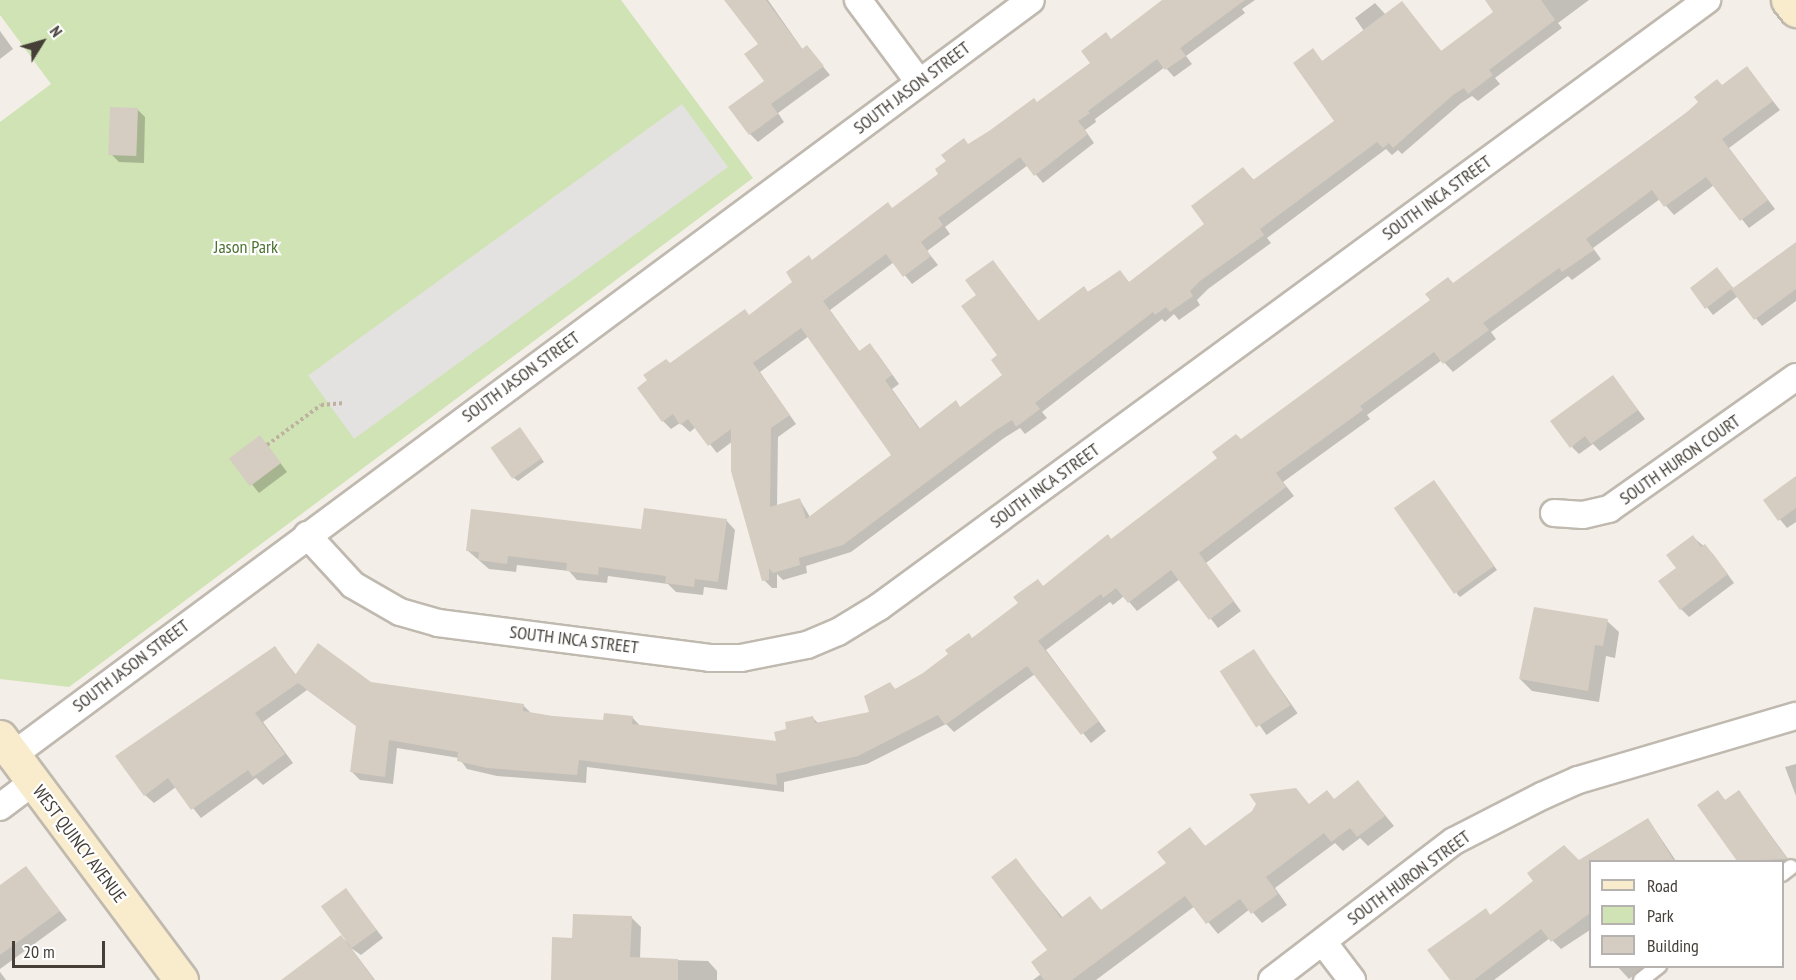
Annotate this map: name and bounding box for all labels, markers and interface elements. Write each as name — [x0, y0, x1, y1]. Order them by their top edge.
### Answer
north arrow — [12, 12, 72, 72]
text: N — [46, 22, 67, 41]
street label: SOUTH JASON STREET — [849, 37, 975, 139]
street label: SOUTH INCA STREET — [1378, 151, 1496, 245]
park label: Jason Park — [214, 236, 278, 258]
street label: SOUTH JASON STREET — [458, 327, 584, 427]
street label: SOUTH HURON COURT — [1616, 410, 1744, 510]
street label: SOUTH INCA STREET — [986, 439, 1104, 533]
street label: SOUTH JASON STREET — [68, 615, 194, 717]
street label: SOUTH INCA STREET — [508, 621, 640, 659]
street label: WEST QUINCY AVENUE — [27, 780, 131, 908]
street label: SOUTH HURON STREET — [1343, 826, 1475, 930]
legend — [1589, 860, 1784, 968]
text: Road — [1647, 874, 1678, 897]
text: Park — [1647, 904, 1674, 927]
scale bar — [15, 929, 108, 967]
text: Building — [1647, 934, 1699, 957]
text: 20 m — [23, 940, 55, 963]

